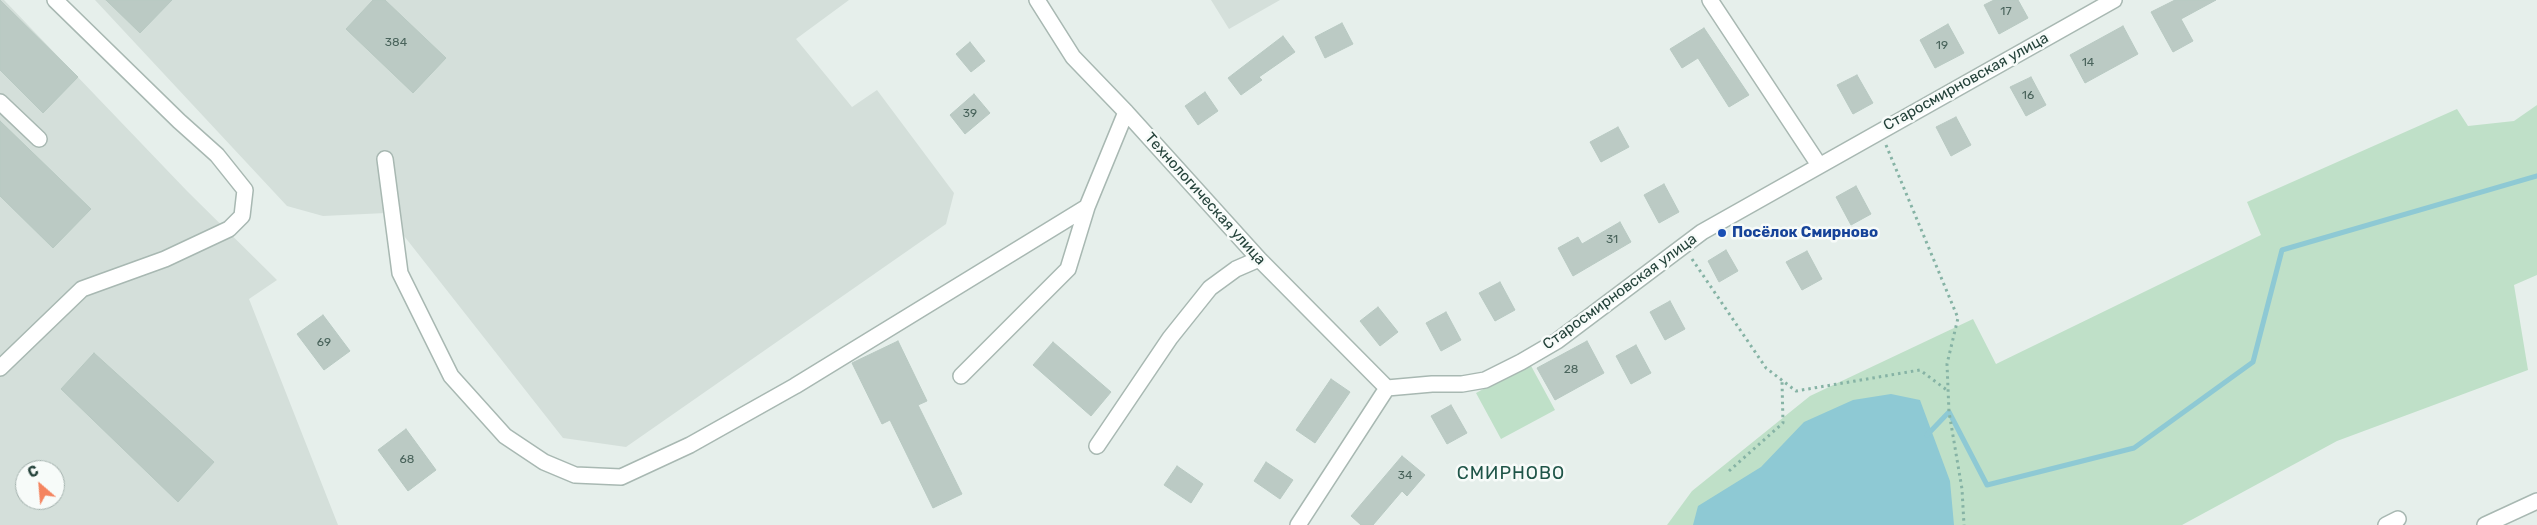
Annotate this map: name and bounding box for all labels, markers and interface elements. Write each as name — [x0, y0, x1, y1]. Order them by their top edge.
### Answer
house number: 17 — [2000, 5, 2012, 19]
street label: Старосмирновская улица — [1880, 29, 2052, 135]
house number: 384 — [385, 36, 407, 50]
house number: 19 — [1936, 39, 1948, 53]
house number: 14 — [2082, 56, 2094, 70]
house number: 16 — [2022, 89, 2034, 103]
house number: 39 — [963, 107, 977, 121]
street label: Технологическая улица — [1141, 129, 1269, 269]
place label: Посёлок Смирново — [1732, 224, 1878, 242]
marker: Посёлок Смирново — [1716, 227, 1728, 239]
street label: Старосмирновская улица — [1540, 230, 1700, 354]
house number: 31 — [1606, 233, 1618, 247]
house number: 69 — [317, 336, 331, 350]
house number: 28 — [1564, 363, 1578, 377]
house number: 68 — [400, 453, 414, 467]
north arrow — [15, 460, 65, 510]
text: С — [25, 462, 42, 482]
district label: СМИРНОВО — [1456, 463, 1566, 485]
house number: 34 — [1398, 469, 1412, 483]

